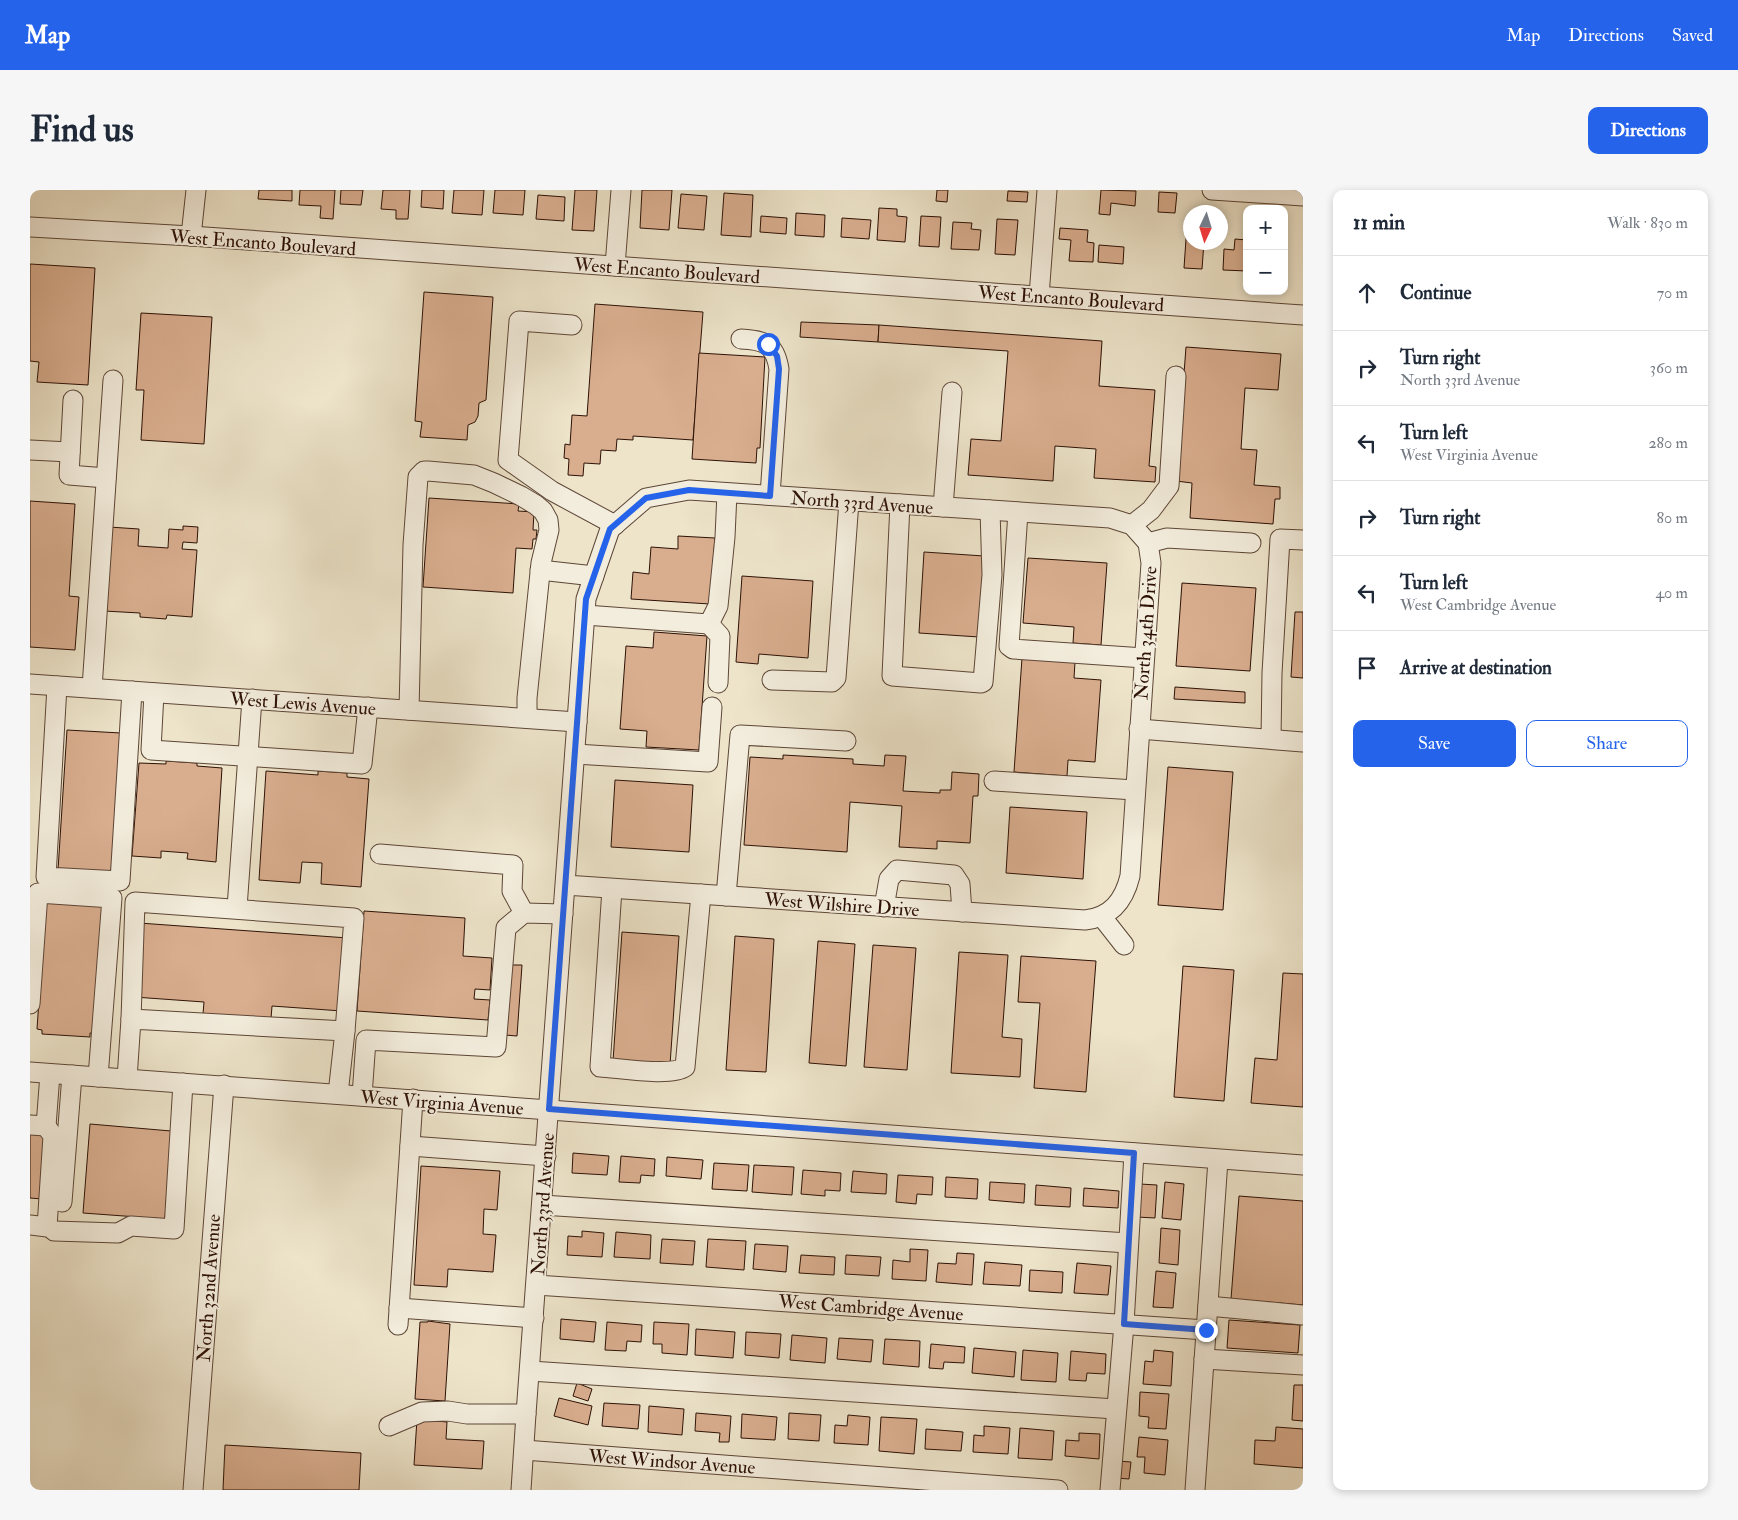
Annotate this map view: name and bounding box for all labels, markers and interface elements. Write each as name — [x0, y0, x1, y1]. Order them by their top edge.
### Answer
text: Map — [25, 20, 70, 51]
text: Map — [1507, 24, 1540, 47]
text: Directions — [1568, 24, 1644, 47]
text: Saved — [1672, 24, 1713, 47]
button: Directions — [1588, 107, 1708, 154]
text: Find us — [30, 108, 134, 152]
north arrow — [1183, 205, 1228, 250]
map controls — [1243, 205, 1288, 295]
button: + — [1243, 205, 1288, 250]
text: 11 min — [1353, 209, 1405, 236]
text: Walk · 830 m — [1607, 213, 1688, 233]
street label: West Encanto Boulevard — [168, 224, 357, 262]
button: − — [1243, 250, 1288, 295]
street label: West Encanto Boulevard — [572, 252, 761, 290]
icon: ahead — [1353, 279, 1381, 307]
street label: West Encanto Boulevard — [976, 280, 1165, 318]
text: Continue — [1400, 281, 1471, 305]
text: 70 m — [1657, 283, 1688, 303]
route start — [757, 333, 780, 356]
text: Turn right — [1400, 346, 1480, 370]
icon: right — [1353, 354, 1381, 382]
text: 360 m — [1650, 358, 1688, 378]
text: North 33rd Avenue — [1400, 370, 1520, 390]
text: Turn left — [1400, 421, 1468, 445]
icon: left — [1353, 429, 1381, 457]
text: 280 m — [1648, 433, 1688, 453]
text: West Virginia Avenue — [1400, 445, 1538, 465]
street label: North 33rd Avenue — [790, 486, 934, 520]
icon: right — [1353, 504, 1381, 532]
text: Turn right — [1400, 506, 1480, 530]
text: 80 m — [1657, 508, 1688, 528]
street label: North 34th Drive — [1129, 565, 1163, 701]
text: Turn left — [1400, 571, 1468, 595]
icon: left — [1353, 579, 1381, 607]
text: 40 m — [1655, 583, 1688, 603]
text: West Cambridge Avenue — [1400, 595, 1556, 615]
icon: arrive — [1353, 654, 1381, 682]
text: Arrive at destination — [1400, 656, 1552, 680]
street label: West Lewis Avenue — [228, 687, 377, 721]
button: Save — [1353, 720, 1516, 767]
button: Share — [1526, 720, 1688, 767]
street label: West Wilshire Drive — [763, 888, 920, 922]
street label: West Virginia Avenue — [358, 1085, 524, 1121]
street label: North 33rd Avenue — [526, 1132, 560, 1276]
street label: North 32nd Avenue — [192, 1213, 226, 1363]
street label: West Cambridge Avenue — [777, 1289, 964, 1326]
route end — [1195, 1319, 1218, 1342]
street label: West Windsor Avenue — [587, 1444, 756, 1480]

